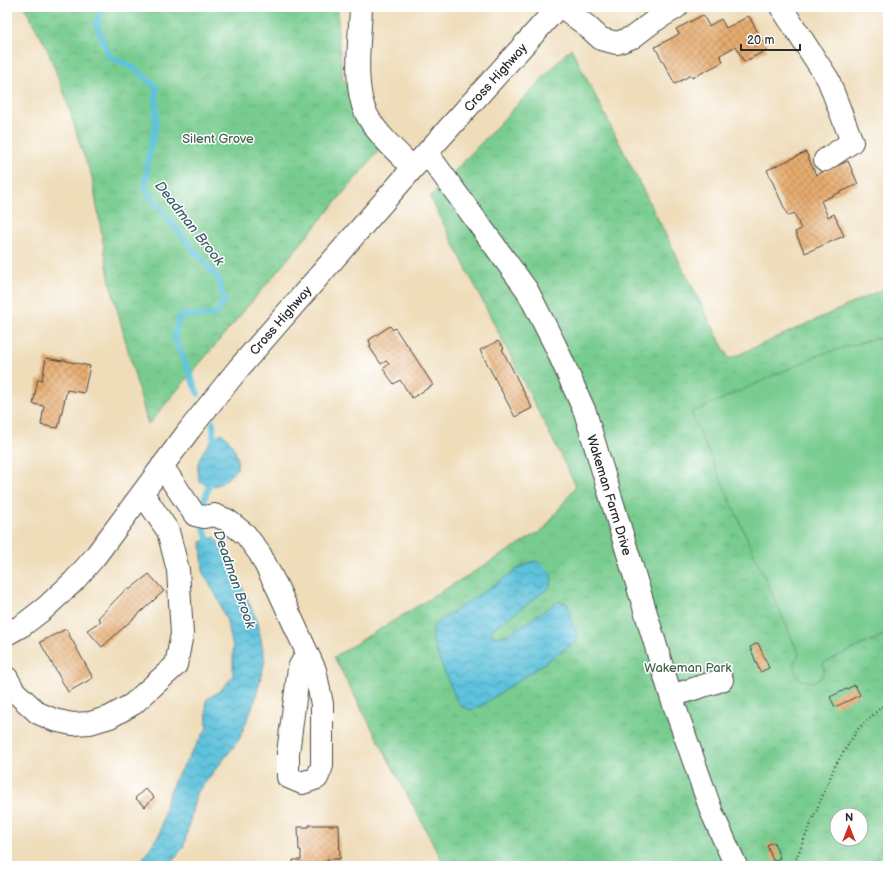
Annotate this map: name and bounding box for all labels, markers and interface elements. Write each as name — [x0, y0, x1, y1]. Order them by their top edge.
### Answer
scale bar — [741, 26, 800, 52]
text: 20 m — [747, 33, 774, 48]
street label: Cross Highway — [461, 40, 531, 115]
park label: Silent Grove — [182, 131, 254, 147]
water label: Deadman Brook — [151, 177, 229, 270]
street label: Cross Highway — [246, 283, 315, 359]
street label: Wakeman Farm Drive — [583, 433, 635, 558]
water label: Deadman Brook — [210, 528, 260, 632]
park label: Wakeman Park — [644, 660, 732, 676]
north arrow — [829, 807, 869, 847]
text: N — [845, 811, 853, 824]

